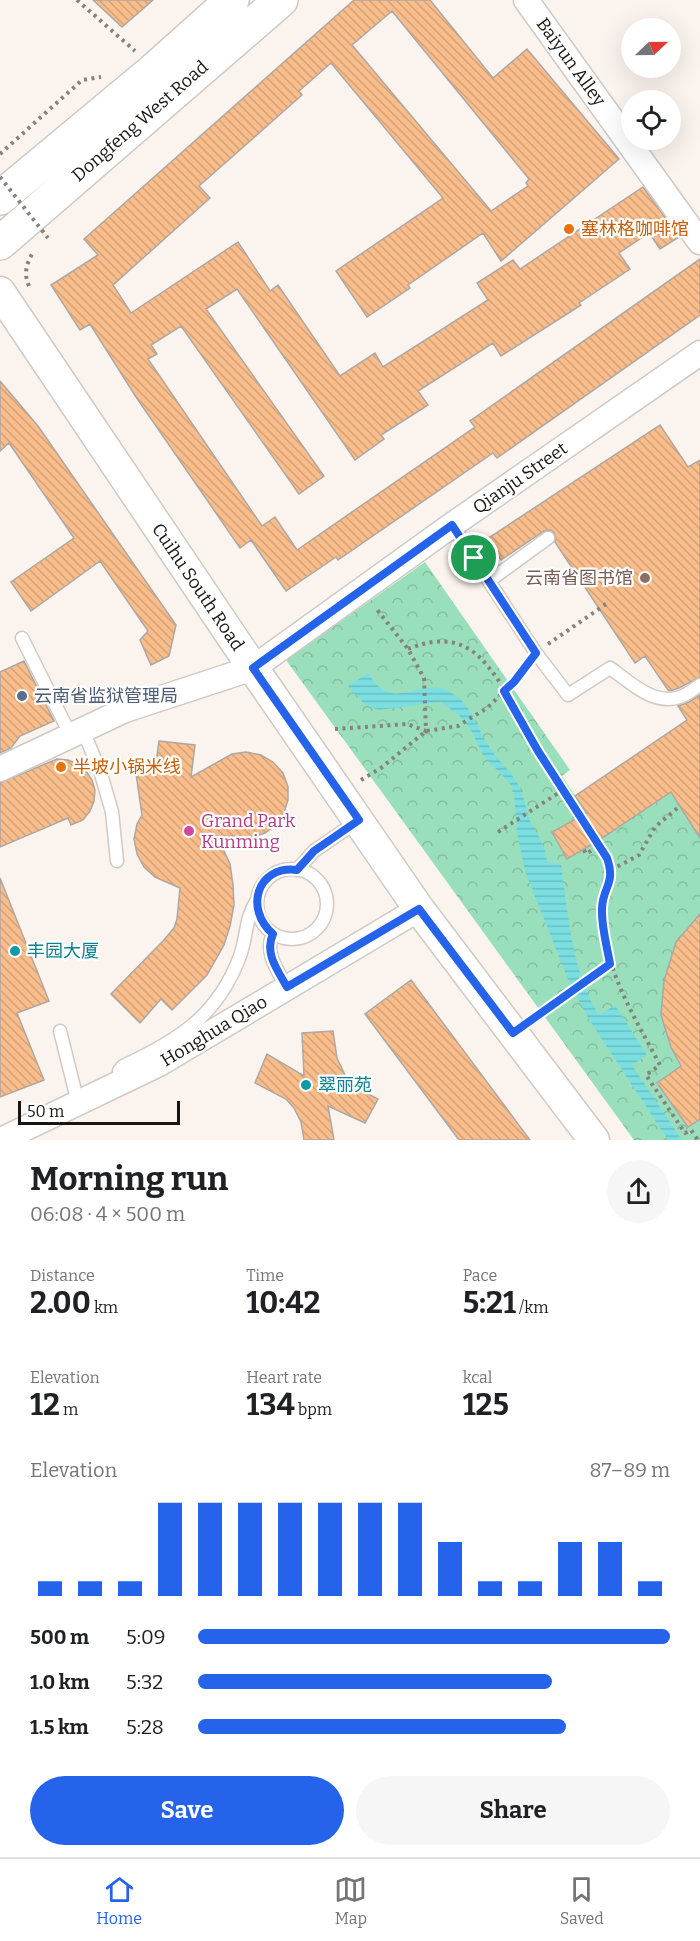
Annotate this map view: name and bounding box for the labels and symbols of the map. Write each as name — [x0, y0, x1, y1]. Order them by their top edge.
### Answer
street label: Baiyun Alley — [532, 14, 611, 111]
north arrow — [621, 18, 681, 78]
street label: Dongfeng West Road — [67, 56, 213, 186]
place label: 塞林格咖啡馆 — [581, 218, 689, 240]
marker: 塞林格咖啡馆 — [562, 222, 576, 236]
street label: Qianju Street — [468, 437, 572, 519]
street label: Cuihu South Road — [147, 519, 249, 655]
pin — [448, 532, 499, 583]
place label: 云南省图书馆 — [525, 567, 633, 589]
marker: 云南省图书馆 — [638, 571, 652, 585]
place label: 云南省监狱管理局 — [34, 685, 178, 707]
marker: 云南省监狱管理局 — [15, 689, 29, 703]
place label: 半坡小锅米线 — [73, 756, 181, 778]
marker: 半坡小锅米线 — [54, 760, 68, 774]
place label: Grand Park Kunming — [201, 810, 296, 853]
marker: Grand Park Kunming — [182, 824, 196, 838]
place label: 丰园大厦 — [27, 940, 99, 962]
marker: 丰园大厦 — [8, 944, 22, 958]
street label: Honghua Qiao — [157, 991, 271, 1071]
place label: 翠丽苑 — [318, 1074, 372, 1096]
marker: 翠丽苑 — [299, 1078, 313, 1092]
scale bar — [18, 1098, 180, 1126]

